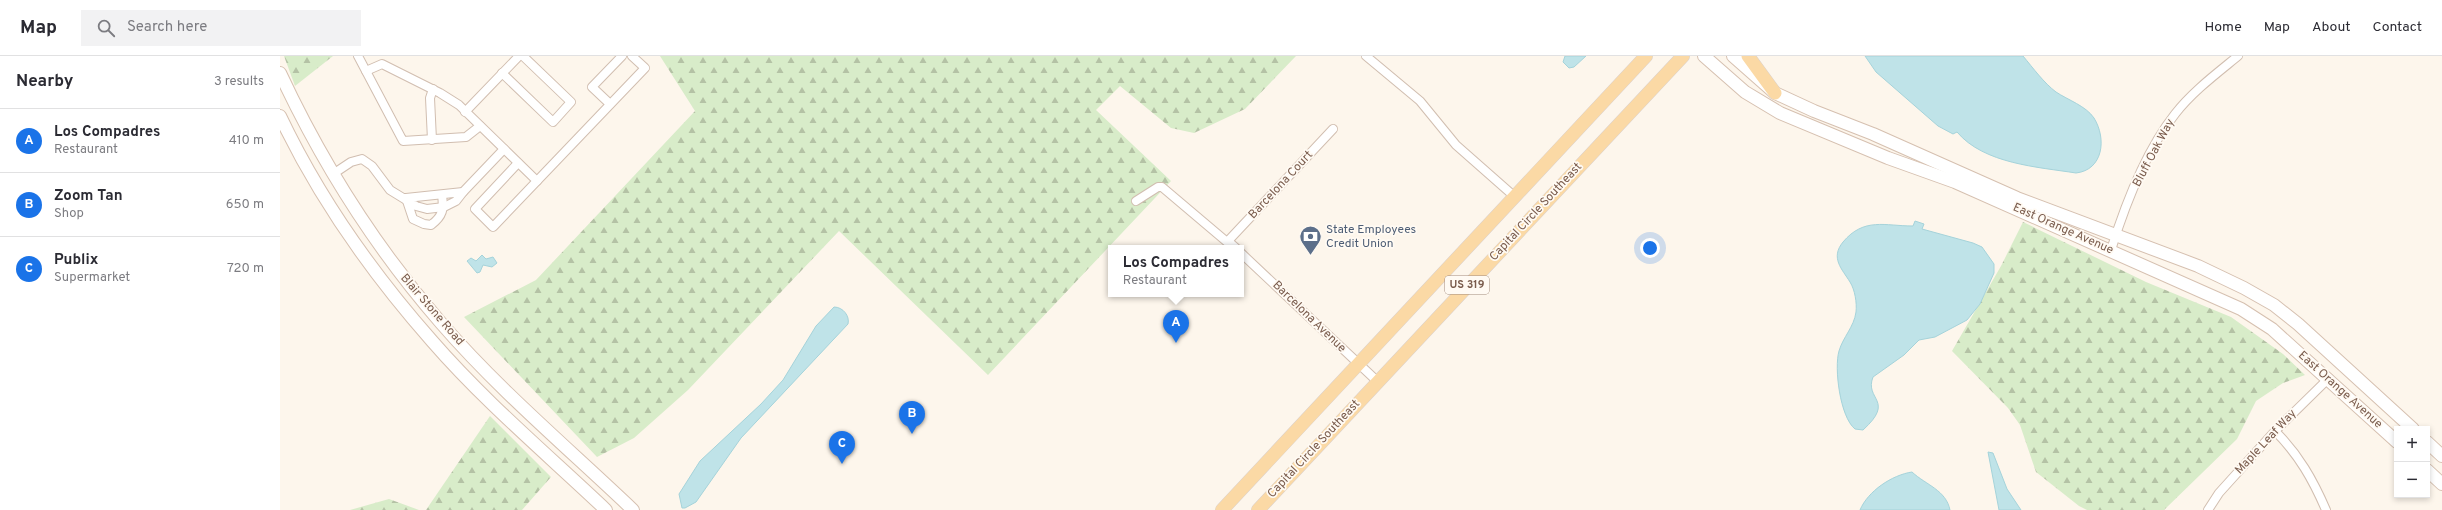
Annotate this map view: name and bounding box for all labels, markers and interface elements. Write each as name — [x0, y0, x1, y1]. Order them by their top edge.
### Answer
search box — [81, 10, 361, 46]
text: Map — [20, 16, 57, 40]
icon: search — [95, 17, 117, 39]
text: Search here — [127, 18, 207, 37]
text: Home — [2205, 19, 2242, 36]
text: Map — [2264, 19, 2290, 36]
text: About — [2312, 19, 2351, 36]
text: Contact — [2373, 19, 2422, 36]
text: Nearby — [16, 71, 73, 93]
text: 3 results — [214, 74, 264, 90]
street label: Bluff Oak Way — [2129, 116, 2179, 190]
text: Los Compadres — [54, 123, 160, 142]
text: A — [24, 133, 34, 149]
text: 410 m — [229, 133, 264, 149]
text: Restaurant — [54, 142, 118, 158]
street label: Barcelona Court — [1245, 147, 1317, 223]
street label: Capital Circle Southeast — [1486, 159, 1586, 265]
text: Zoom Tan — [54, 187, 123, 206]
text: B — [25, 197, 33, 213]
text: 650 m — [226, 197, 264, 213]
street label: East Orange Avenue — [2010, 200, 2116, 258]
text: Shop — [54, 206, 84, 222]
place label: State Employees Credit Union — [1326, 222, 1416, 252]
bank icon: State Employees Credit Union — [1298, 224, 1324, 257]
your location — [1640, 238, 1660, 258]
popup — [1108, 245, 1244, 297]
text: Publix — [54, 251, 98, 270]
text: Los Compadres — [1123, 254, 1229, 273]
text: C — [25, 261, 33, 277]
text: 720 m — [227, 261, 264, 277]
text: Supermarket — [54, 270, 130, 286]
street label: Blair Stone Road — [396, 271, 468, 349]
text: Restaurant — [1123, 273, 1187, 289]
road number: US 319 — [1445, 276, 1489, 294]
street label: Barcelona Avenue — [1269, 278, 1349, 356]
pin: A — [1163, 310, 1189, 343]
street label: East Orange Avenue — [2294, 348, 2386, 432]
street label: Capital Circle Southeast — [1264, 396, 1364, 502]
pin: B — [899, 401, 925, 434]
street label: Maple Leaf Way — [2232, 406, 2300, 478]
map controls — [2394, 426, 2430, 498]
button: + — [2394, 426, 2430, 462]
pin: C — [829, 431, 855, 464]
button: − — [2394, 462, 2430, 498]

